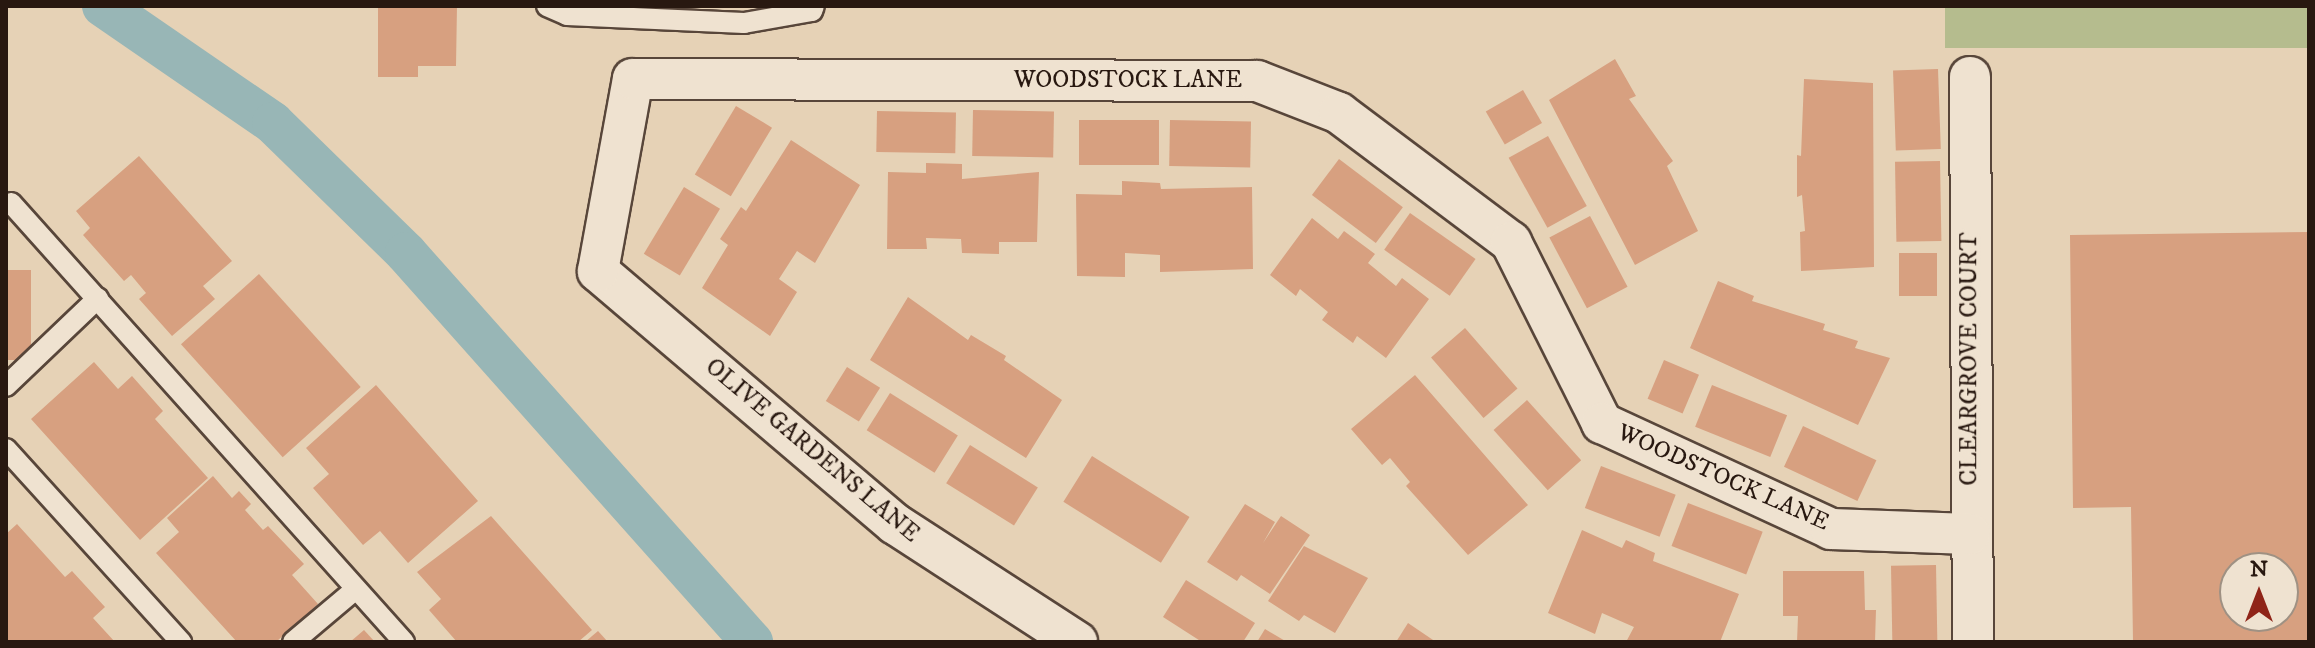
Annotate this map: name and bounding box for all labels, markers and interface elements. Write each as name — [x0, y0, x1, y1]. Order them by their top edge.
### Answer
street label: WOODSTOCK LANE — [1014, 67, 1242, 95]
street label: CLEARGROVE COURT — [1956, 232, 1984, 486]
street label: OLIVE GARDENS LANE — [699, 353, 925, 549]
street label: WOODSTOCK LANE — [1613, 418, 1833, 538]
north arrow — [2219, 552, 2299, 632]
text: N — [2250, 556, 2268, 583]

